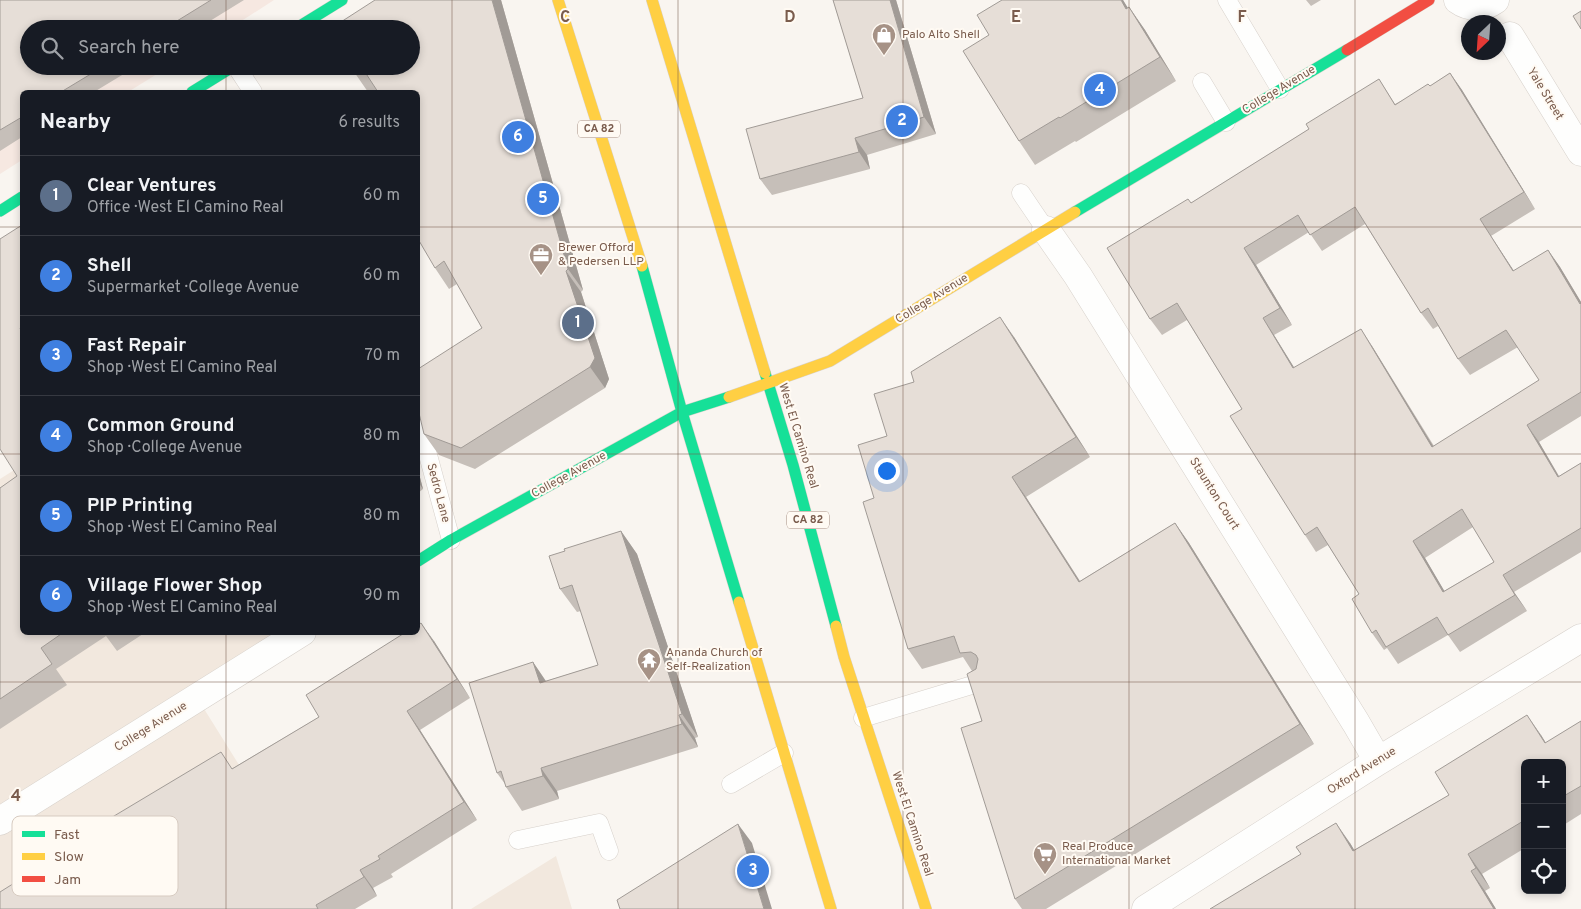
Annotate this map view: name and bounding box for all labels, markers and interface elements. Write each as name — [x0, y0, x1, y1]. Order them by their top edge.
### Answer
text: C — [560, 8, 570, 28]
text: D — [784, 8, 796, 28]
text: E — [1011, 8, 1021, 28]
text: F — [1237, 8, 1247, 28]
north arrow — [1461, 15, 1506, 60]
search box — [20, 20, 420, 75]
shop icon: Palo Alto Shell — [871, 22, 897, 56]
place label: Palo Alto Shell — [902, 27, 980, 43]
icon: search — [38, 34, 66, 62]
text: Search here — [78, 36, 180, 60]
street label: College Avenue — [1239, 62, 1319, 118]
street label: Yale Street — [1523, 65, 1567, 123]
pin: 4 — [1084, 71, 1116, 109]
pin: 2 — [886, 102, 918, 140]
text: Nearby — [40, 109, 111, 136]
text: 6 results — [338, 113, 400, 133]
pin: 6 — [502, 118, 534, 156]
road number: CA 82 — [578, 120, 620, 138]
text: Clear Ventures — [87, 174, 217, 198]
pin: 5 — [527, 180, 559, 218]
text: 1 — [53, 186, 59, 206]
text: 60 m — [363, 186, 400, 206]
text: Office · West El Camino Real — [87, 198, 284, 218]
place label: Brewer Offord & Pedersen LLP — [558, 240, 644, 270]
office icon: Brewer Offord & Pedersen LLP — [528, 242, 554, 276]
text: Shell — [87, 254, 132, 278]
text: 2 — [51, 266, 61, 286]
text: 60 m — [363, 266, 400, 286]
street label: College Avenue — [893, 270, 971, 328]
text: Supermarket · College Avenue — [87, 278, 299, 298]
pin: 1 — [562, 304, 594, 342]
text: Fast Repair — [87, 334, 186, 358]
text: 3 — [51, 346, 61, 366]
text: 70 m — [365, 346, 400, 366]
text: Shop · West El Camino Real — [87, 358, 277, 378]
street label: West El Camino Real — [774, 381, 822, 491]
text: Common Ground — [87, 414, 234, 438]
text: 4 — [51, 426, 61, 446]
text: 80 m — [363, 426, 400, 446]
text: Shop · College Avenue — [87, 438, 242, 458]
street label: College Avenue — [529, 448, 609, 502]
street label: Staunton Court — [1185, 455, 1243, 533]
your location — [874, 458, 900, 484]
street label: Sedro Lane — [422, 462, 454, 524]
text: PIP Printing — [87, 494, 193, 518]
text: 5 — [51, 506, 61, 526]
text: 80 m — [363, 506, 400, 526]
road number: CA 82 — [787, 512, 829, 528]
text: Shop · West El Camino Real — [87, 518, 277, 538]
text: Village Flower Shop — [87, 574, 262, 598]
text: 6 — [51, 586, 61, 606]
text: 90 m — [363, 586, 400, 606]
text: Shop · West El Camino Real — [87, 598, 277, 618]
place label: Ananda Church of Self-Realization — [666, 645, 762, 675]
temple icon: Ananda Church of Self-Realization — [636, 647, 662, 681]
street label: College Avenue — [112, 698, 190, 756]
street label: Oxford Avenue — [1325, 743, 1399, 799]
map controls — [1521, 759, 1566, 894]
button: + — [1521, 759, 1566, 804]
street label: West El Camino Real — [887, 769, 937, 879]
text: 4 — [11, 787, 21, 807]
button: − — [1521, 804, 1566, 849]
legend — [12, 816, 178, 896]
text: Fast — [54, 827, 80, 844]
place label: Real Produce International Market — [1062, 839, 1171, 869]
supermarket icon: Real Produce International Market — [1032, 841, 1058, 875]
text: Slow — [54, 849, 84, 866]
button: locate — [1521, 849, 1566, 894]
pin: 3 — [737, 852, 769, 890]
text: Jam — [54, 872, 81, 889]

